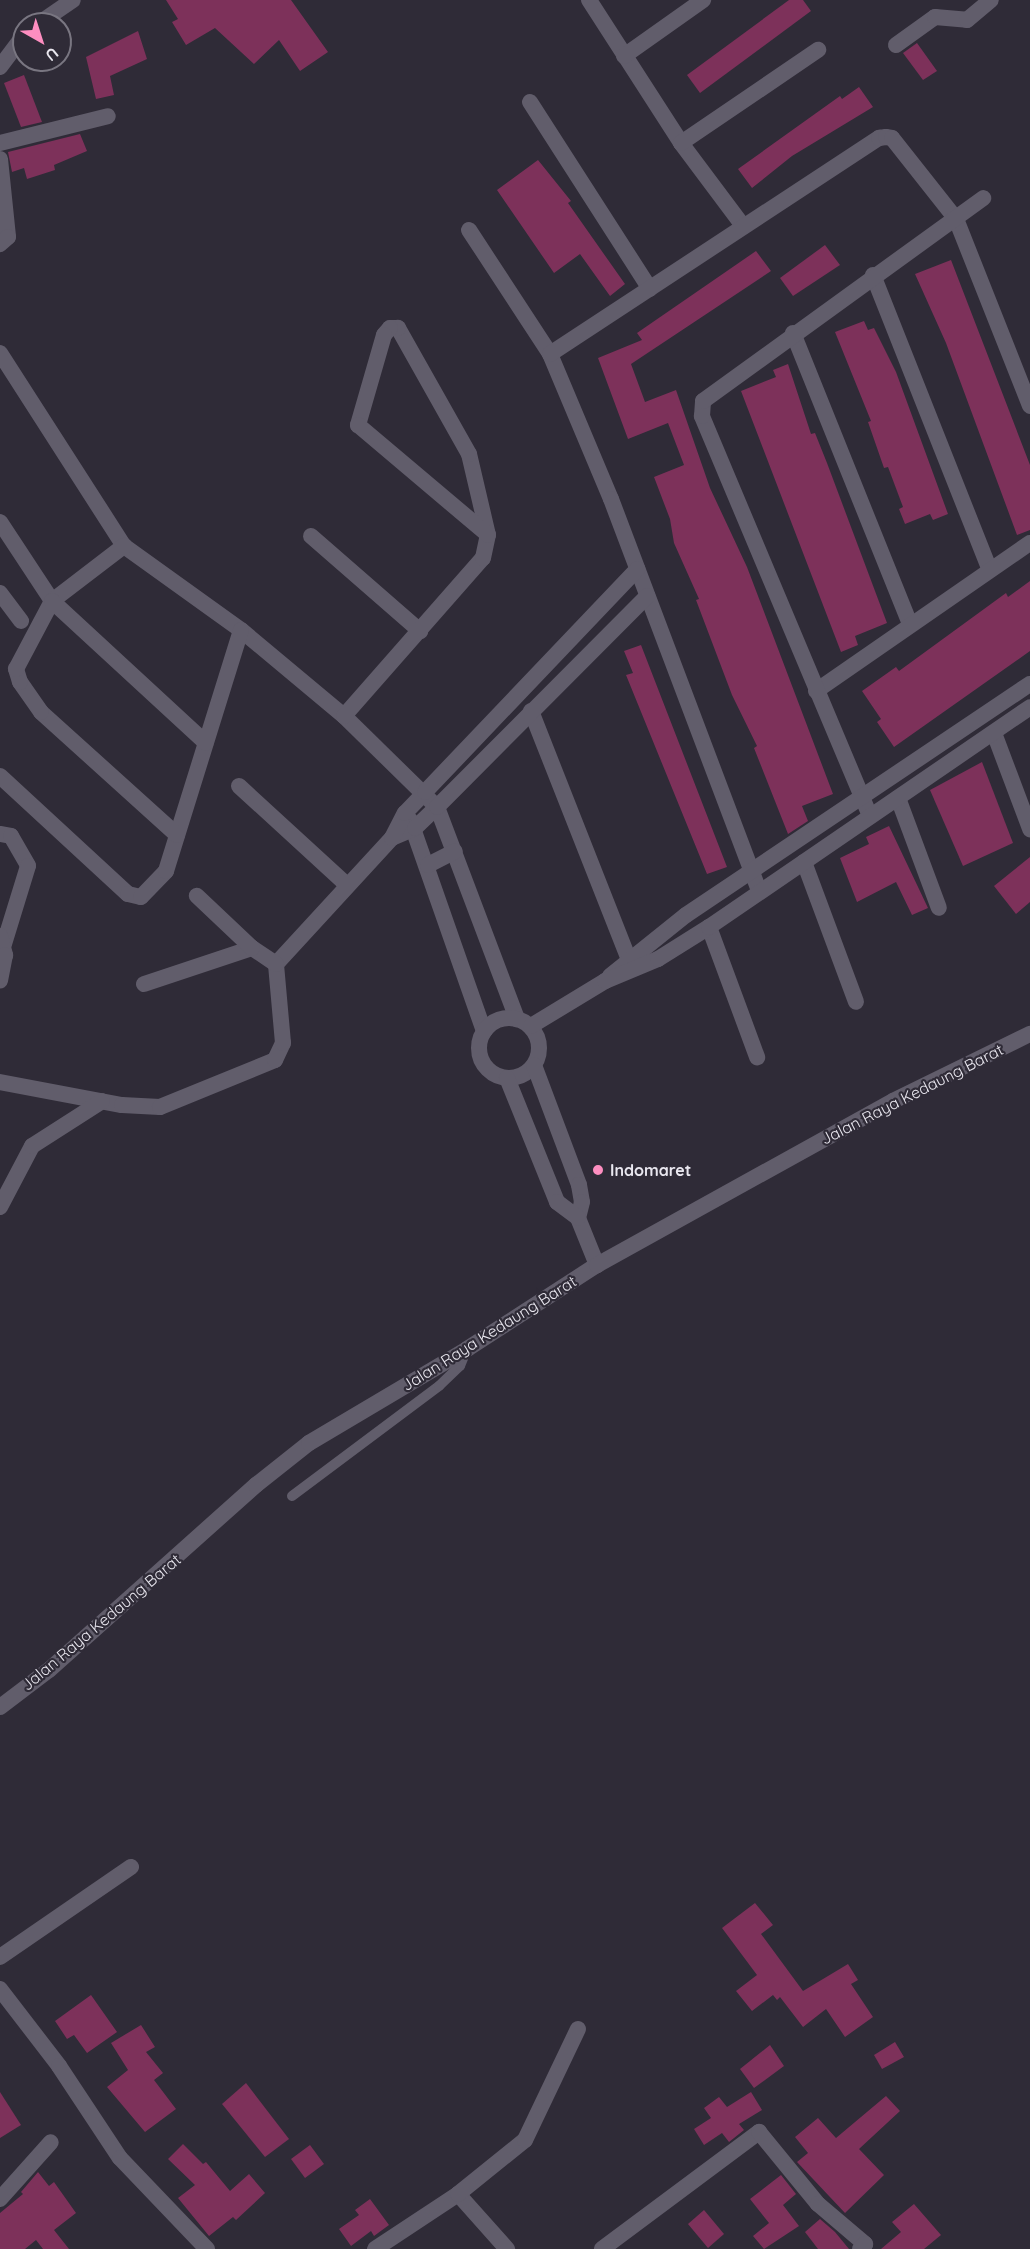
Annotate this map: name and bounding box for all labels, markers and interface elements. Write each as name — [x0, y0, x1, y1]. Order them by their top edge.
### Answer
north arrow — [12, 12, 72, 72]
text: U — [41, 43, 63, 66]
street label: Jalan Raya Kedaung Barat — [818, 1040, 1006, 1148]
place label: Indomaret — [610, 1160, 691, 1180]
marker: Indomaret — [591, 1163, 605, 1177]
street label: Jalan Raya Kedaung Barat — [398, 1271, 580, 1395]
street label: Jalan Raya Kedaung Barat — [17, 1550, 185, 1694]

